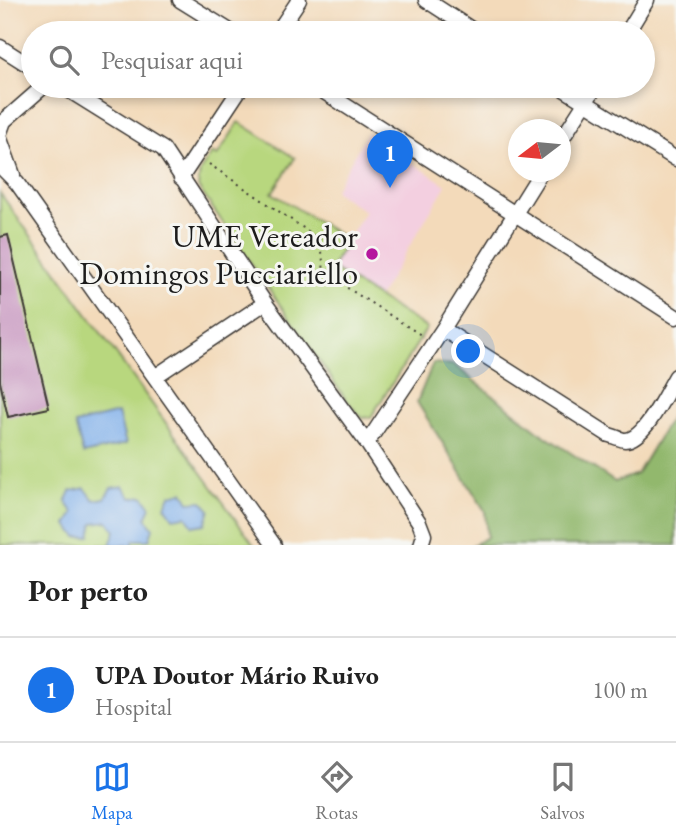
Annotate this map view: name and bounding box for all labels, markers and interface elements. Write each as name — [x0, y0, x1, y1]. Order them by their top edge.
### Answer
search box — [21, 21, 655, 98]
icon: search — [45, 41, 83, 79]
text: Pesquisar aqui — [101, 43, 243, 77]
north arrow — [508, 119, 571, 182]
pin: 1 — [367, 130, 413, 188]
place label: UME Vereador Domingos Pucciariello — [79, 215, 358, 294]
marker: UME Vereador Domingos Pucciariello — [364, 246, 380, 262]
your location — [451, 334, 485, 368]
text: Por perto — [28, 571, 148, 610]
text: UPA Doutor Mário Ruivo — [95, 658, 379, 692]
text: 1 — [45, 675, 57, 705]
text: 100 m — [592, 675, 648, 705]
text: Hospital — [95, 692, 172, 722]
tab: Mapa — [91, 758, 133, 825]
tab: Rotas — [315, 758, 358, 825]
tab: Salvos — [540, 758, 585, 825]

